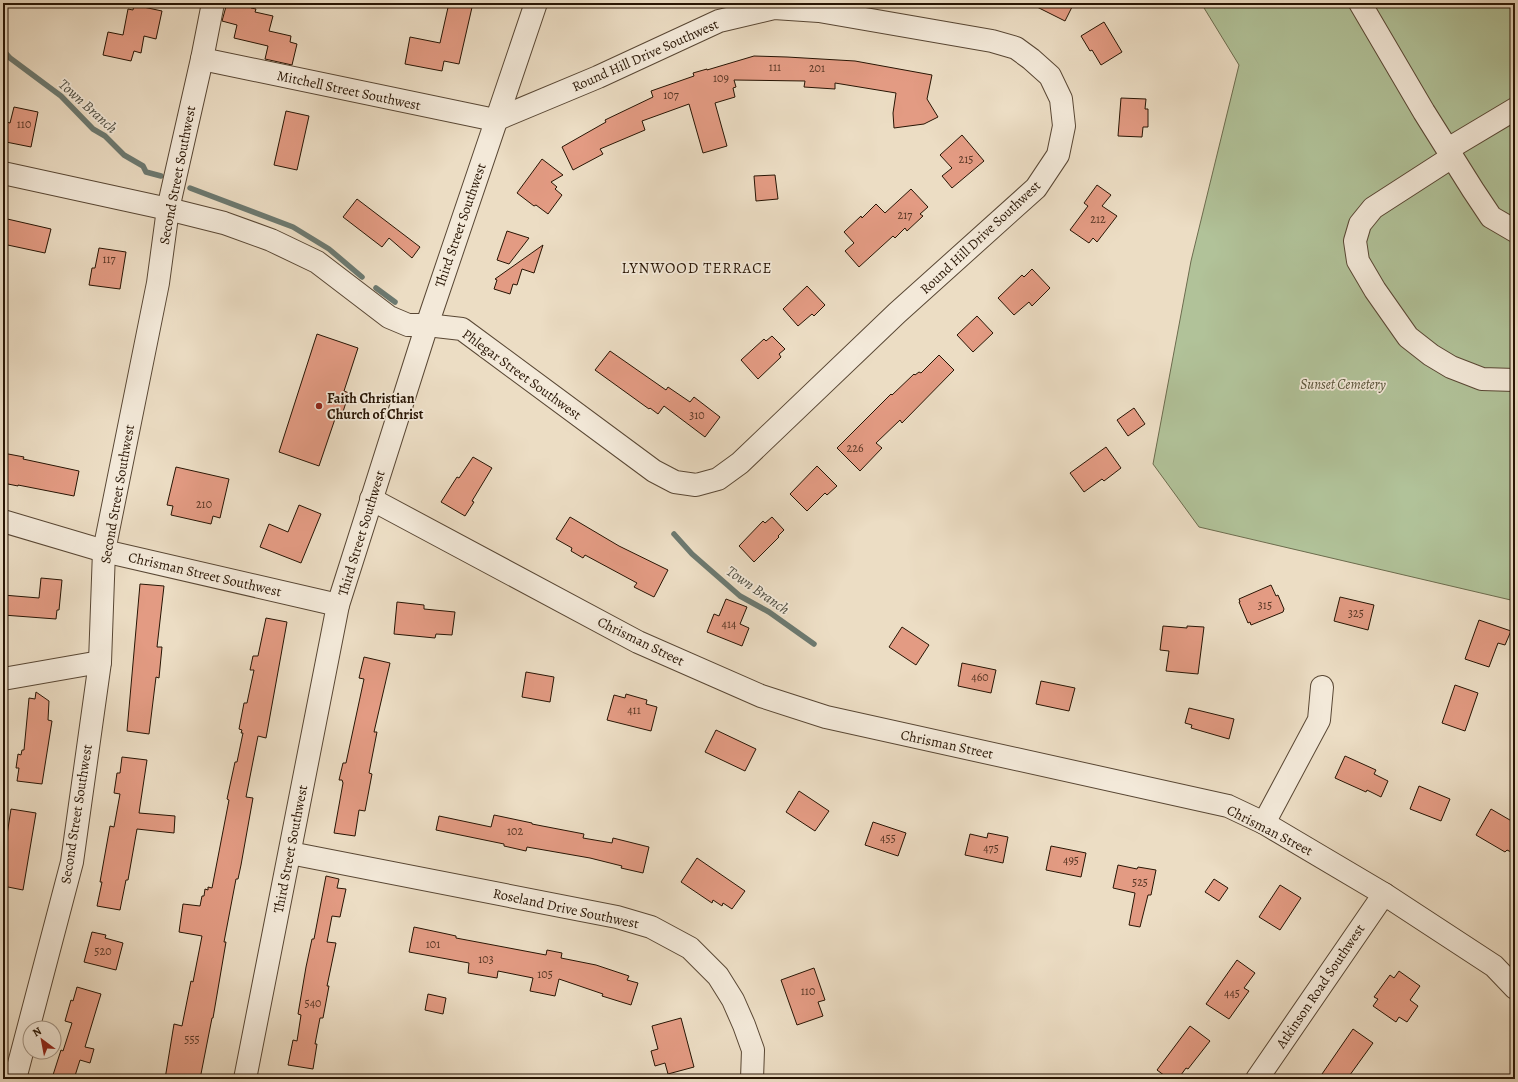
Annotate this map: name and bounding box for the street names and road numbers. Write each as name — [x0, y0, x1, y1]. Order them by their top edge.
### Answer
street label: Round Hill Drive Southwest — [569, 14, 722, 96]
street label: Mitchell Street Southwest — [275, 66, 423, 115]
street label: Second Street Southwest — [155, 104, 200, 246]
street label: Third Street Southwest — [430, 160, 491, 290]
street label: Round Hill Drive Southwest — [916, 176, 1045, 298]
street label: Phlegar Street Southwest — [458, 325, 585, 424]
street label: Second Street Southwest — [96, 423, 139, 565]
street label: Third Street Southwest — [333, 468, 390, 598]
street label: Chrisman Street Southwest — [126, 548, 284, 601]
street label: Chrisman Street — [594, 612, 688, 671]
street label: Chrisman Street — [899, 725, 995, 764]
street label: Second Street Southwest — [56, 743, 97, 885]
street label: Third Street Southwest — [269, 783, 312, 915]
street label: Chrisman Street — [1223, 801, 1316, 860]
street label: Roseland Drive Southwest — [491, 884, 641, 933]
street label: Atkinson Road Southwest — [1271, 920, 1369, 1053]

